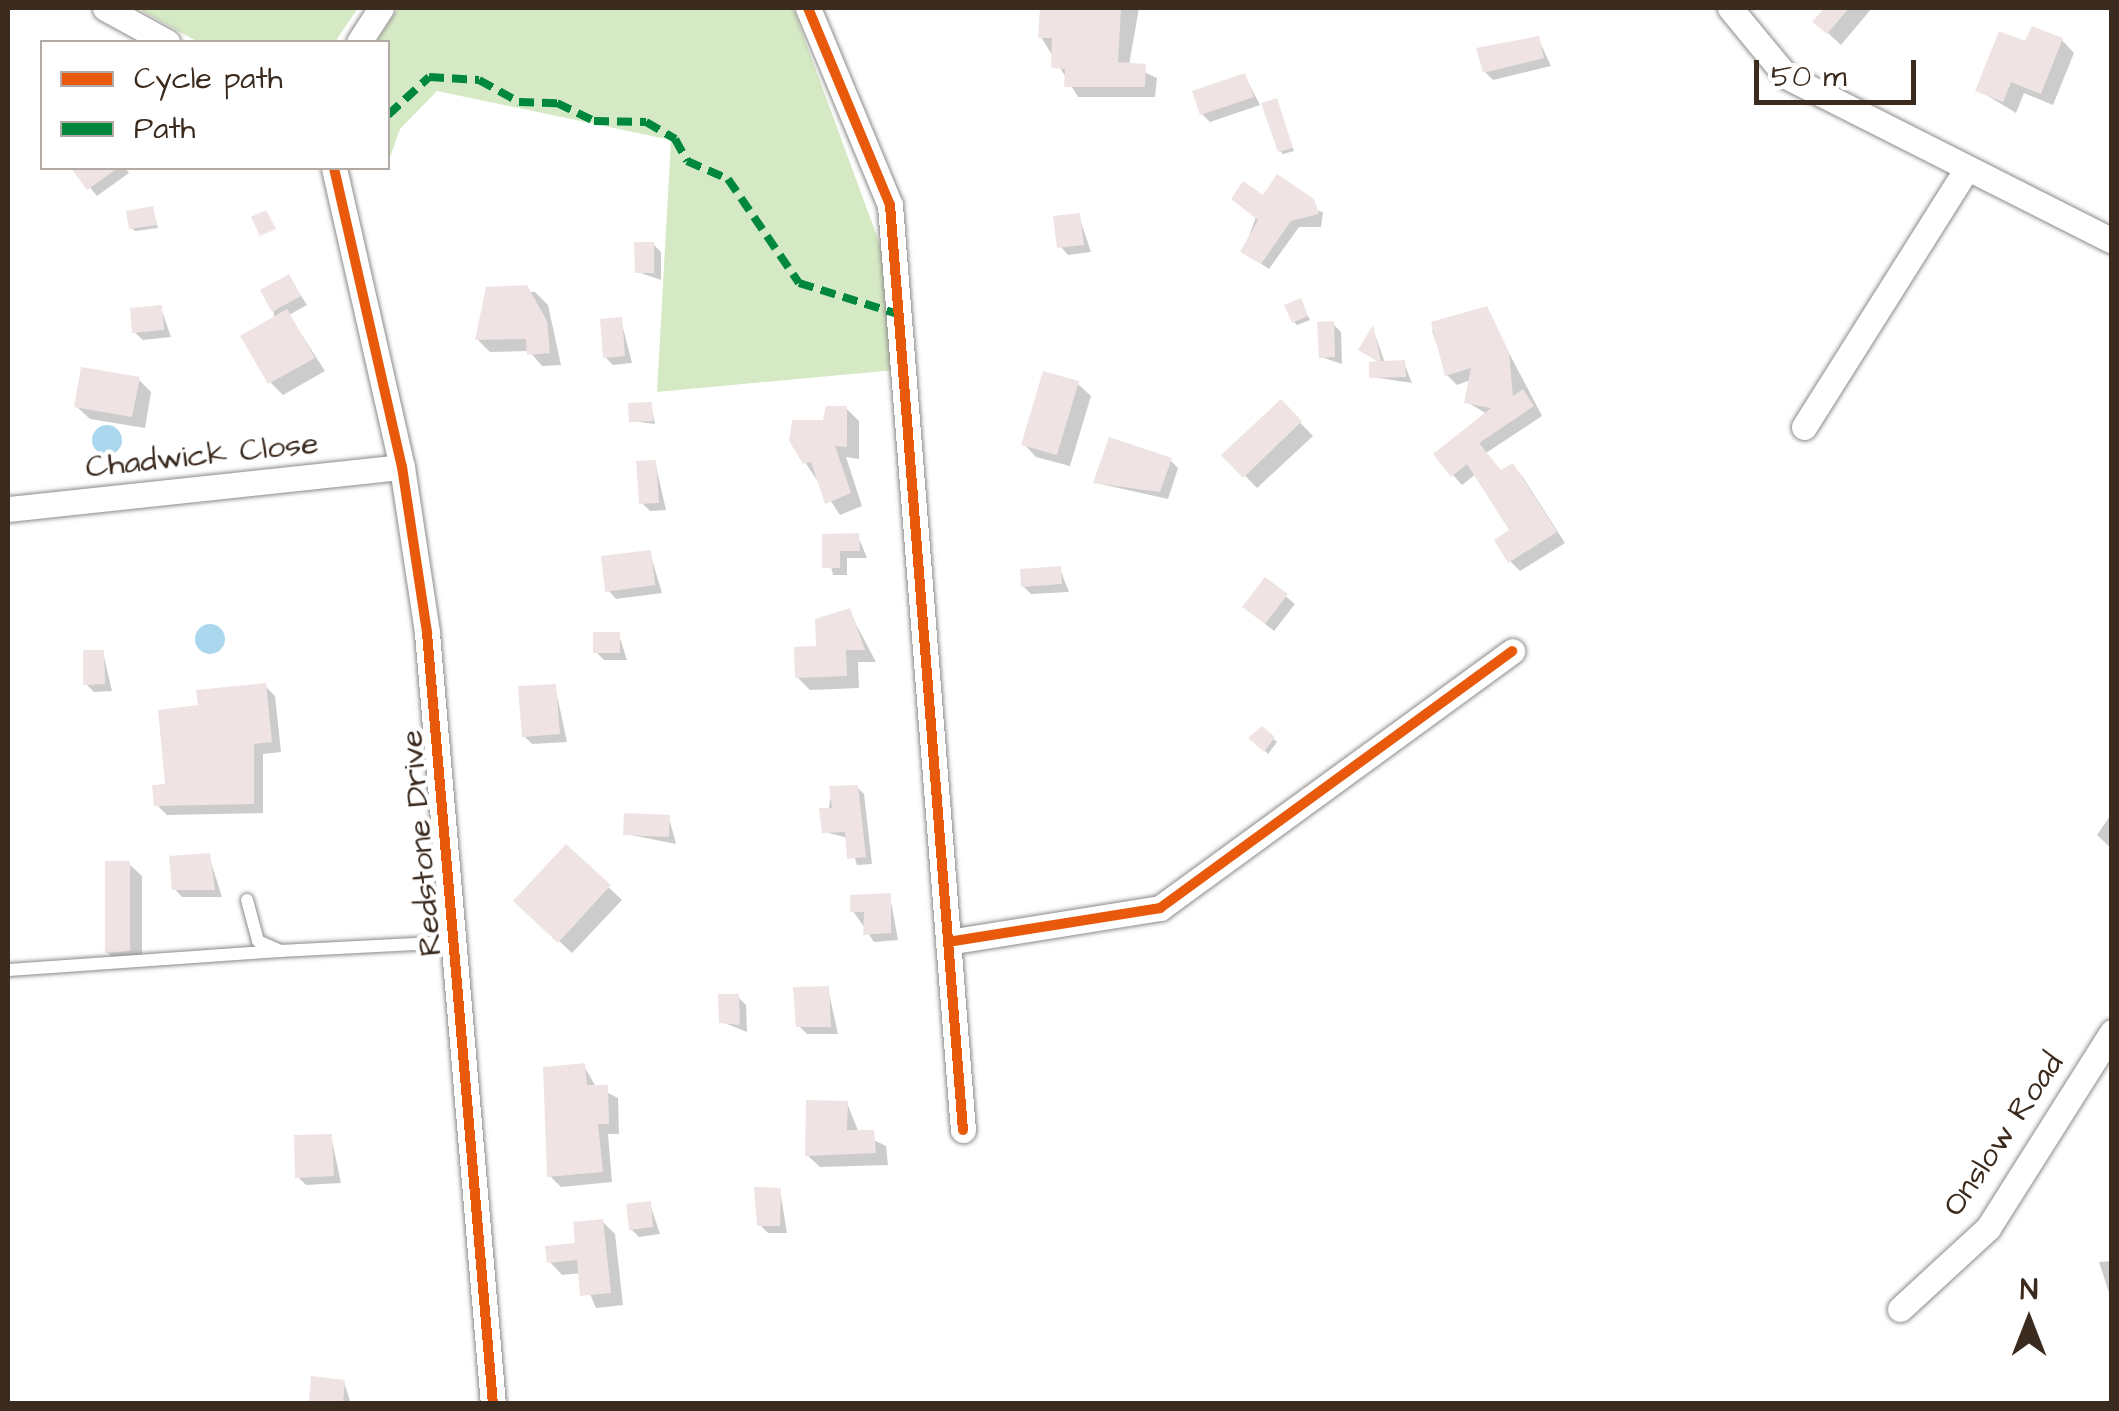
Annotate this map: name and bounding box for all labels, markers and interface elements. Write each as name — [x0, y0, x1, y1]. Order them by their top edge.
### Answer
legend — [40, 40, 390, 170]
scale bar — [1759, 40, 1922, 102]
text: 50 m — [1771, 56, 1847, 98]
text: Cycle path — [134, 58, 283, 100]
text: Path — [134, 108, 195, 150]
street label: Chadwick Close — [84, 425, 320, 487]
street label: Redstone Drive — [393, 728, 451, 958]
street label: Onslow Road — [1935, 1046, 2073, 1224]
north arrow — [1979, 1271, 2079, 1371]
text: N — [2020, 1271, 2038, 1310]

